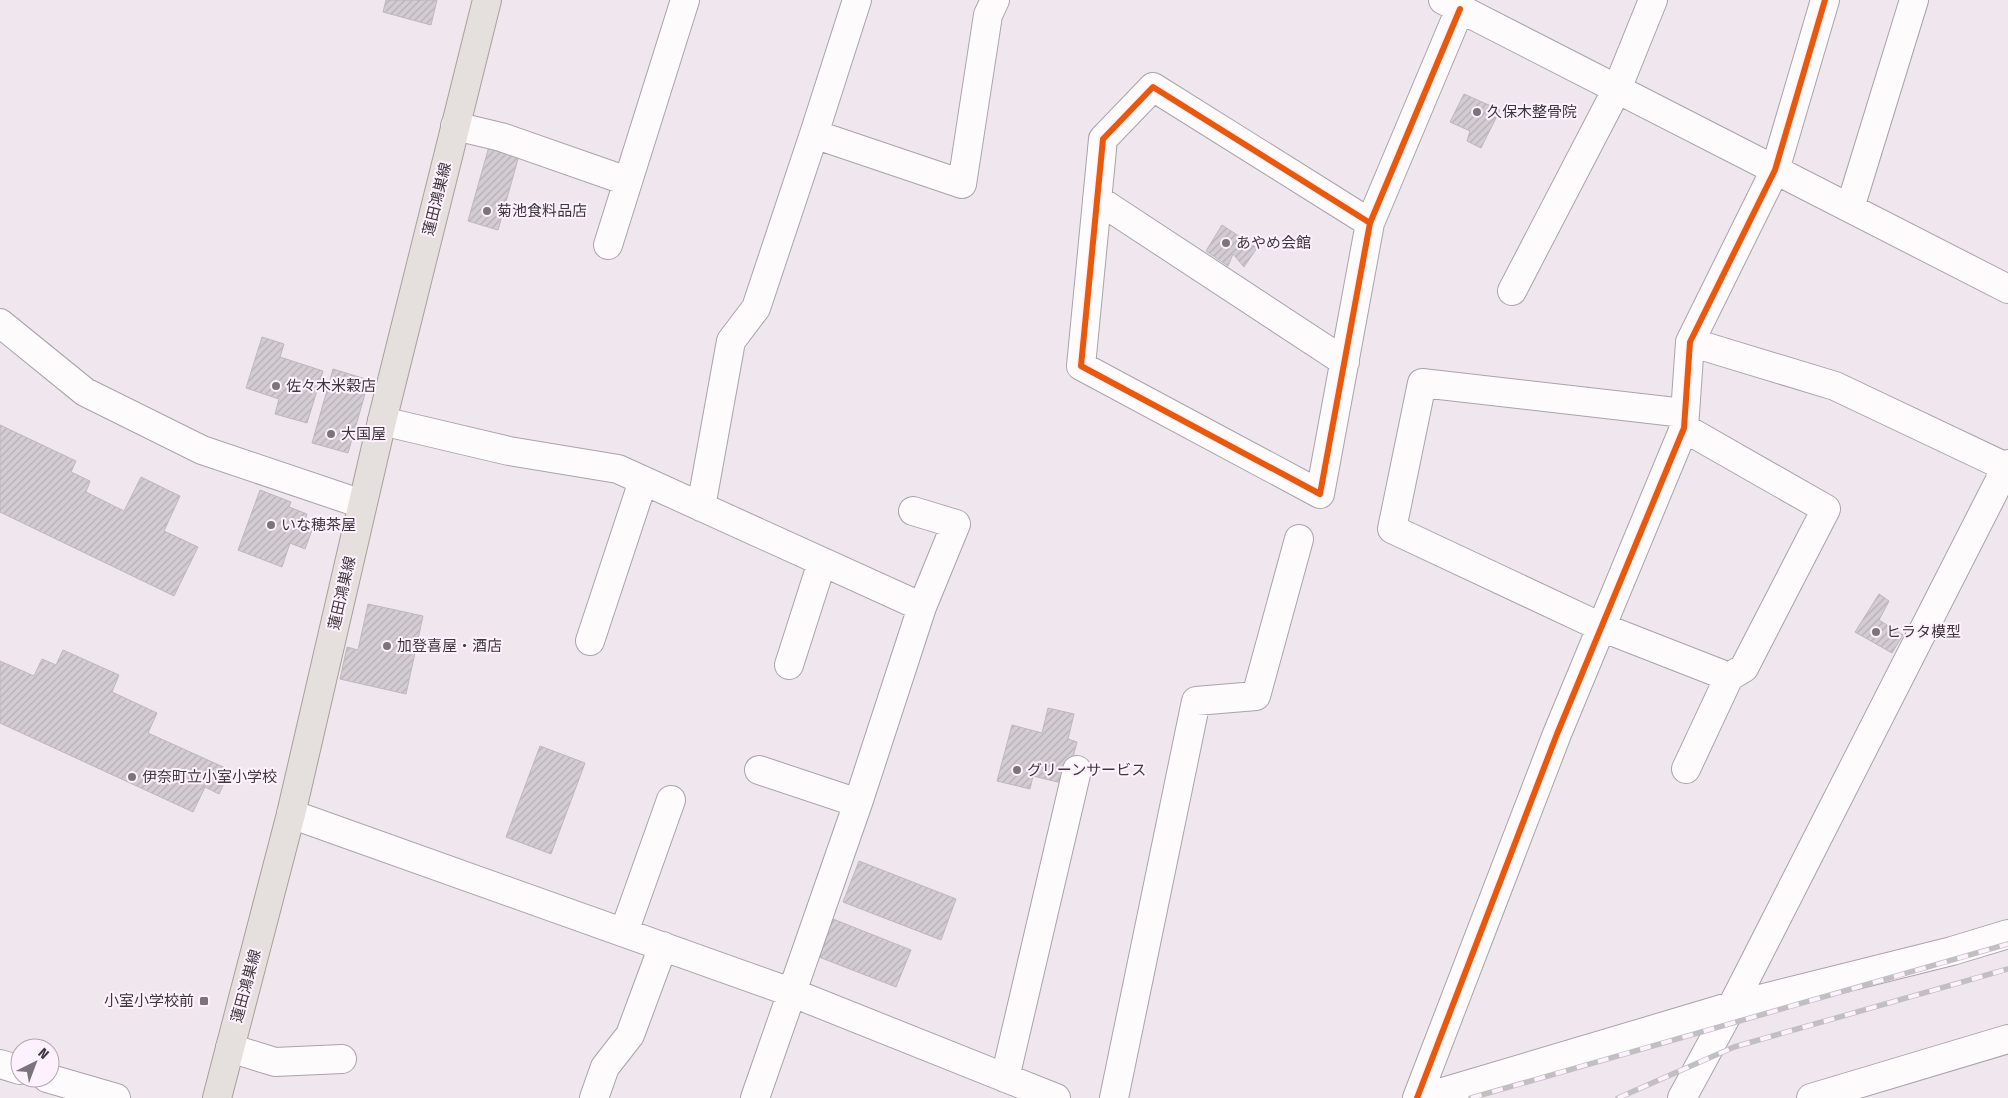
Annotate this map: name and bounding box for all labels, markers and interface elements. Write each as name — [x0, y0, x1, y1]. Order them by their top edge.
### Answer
place label: 久保木整骨院 — [1487, 103, 1577, 121]
marker: 久保木整骨院 — [1471, 106, 1483, 118]
street label: 蓮田鴻巣線 — [419, 160, 455, 238]
place label: 菊池食料品店 — [497, 202, 587, 220]
marker: 菊池食料品店 — [481, 205, 493, 217]
place label: あやめ会館 — [1236, 234, 1311, 252]
marker: あやめ会館 — [1220, 237, 1232, 249]
place label: 佐々木米穀店 — [286, 377, 376, 395]
marker: 佐々木米穀店 — [270, 380, 282, 392]
place label: 大国屋 — [341, 425, 386, 443]
marker: 大国屋 — [325, 428, 337, 440]
place label: いな穂茶屋 — [281, 516, 356, 534]
marker: いな穂茶屋 — [265, 519, 277, 531]
street label: 蓮田鴻巣線 — [325, 554, 359, 632]
place label: ヒラタ模型 — [1886, 623, 1961, 641]
marker: ヒラタ模型 — [1870, 626, 1882, 638]
place label: 加登喜屋・酒店 — [397, 637, 502, 655]
marker: 加登喜屋・酒店 — [381, 640, 393, 652]
place label: グリーンサービス — [1027, 761, 1146, 779]
marker: グリーンサービス — [1011, 764, 1023, 776]
place label: 伊奈町立小室小学校 — [142, 768, 277, 786]
marker: 伊奈町立小室小学校 — [126, 771, 138, 783]
street label: 蓮田鴻巣線 — [228, 947, 264, 1025]
place label: 小室小学校前 — [104, 992, 194, 1010]
marker: 小室小学校前 — [198, 995, 210, 1007]
north arrow — [10, 1038, 60, 1088]
text: N — [35, 1045, 52, 1063]

